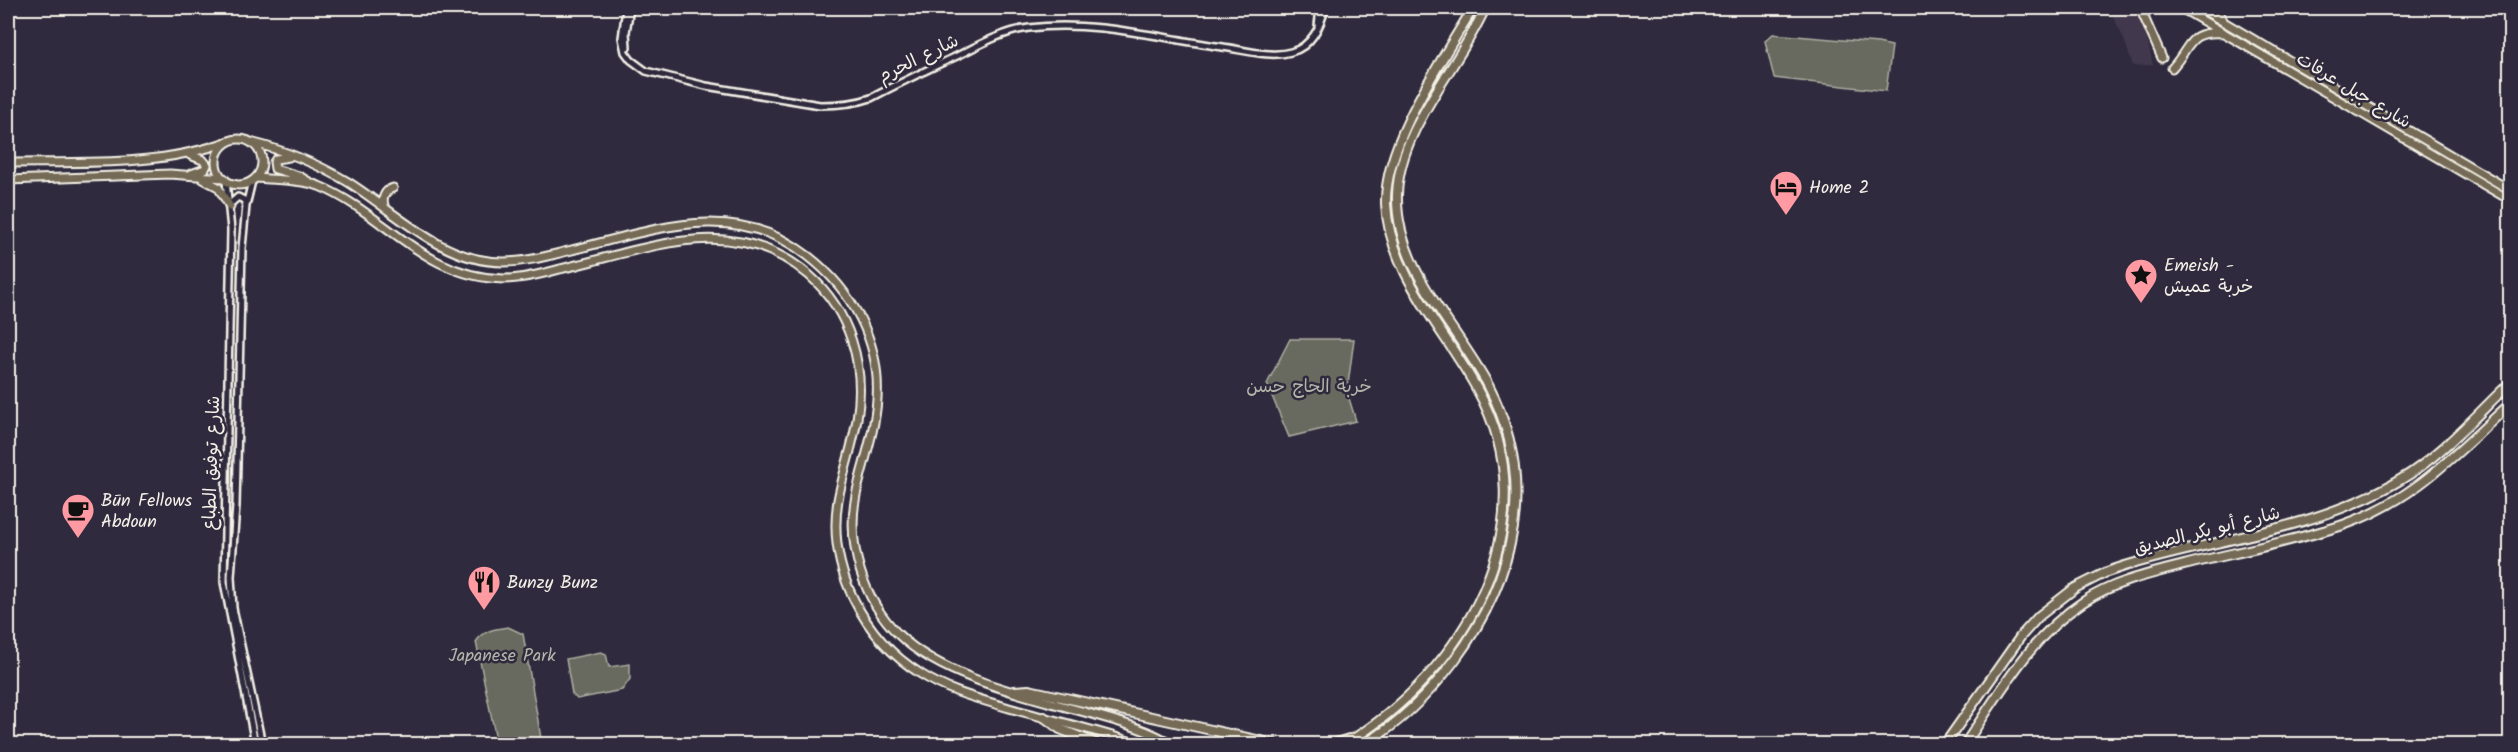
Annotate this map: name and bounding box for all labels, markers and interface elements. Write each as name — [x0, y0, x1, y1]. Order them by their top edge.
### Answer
street label: شارع الحرم — [873, 27, 964, 91]
street label: شارع جبل عرفات — [2290, 45, 2416, 137]
hotel icon: Home 2 — [1768, 169, 1804, 216]
place label: Home 2 — [1809, 174, 1869, 203]
place label: Emeish - خربة عميش — [2164, 252, 2253, 302]
place icon: Emeish - خربة عميش — [2123, 257, 2159, 304]
park label: خربة الحاج حسن — [1246, 373, 1372, 402]
street label: شارع توفيق الطباع — [196, 395, 229, 531]
place label: Būn Fellows Abdoun — [101, 487, 193, 537]
cafe icon: Būn Fellows Abdoun — [60, 492, 96, 539]
street label: شارع أبو بكر الصديق — [2131, 499, 2284, 564]
restaurant icon: Bunzy Bunz — [466, 564, 502, 611]
place label: Bunzy Bunz — [507, 569, 598, 598]
park label: Japanese Park — [448, 642, 556, 671]

